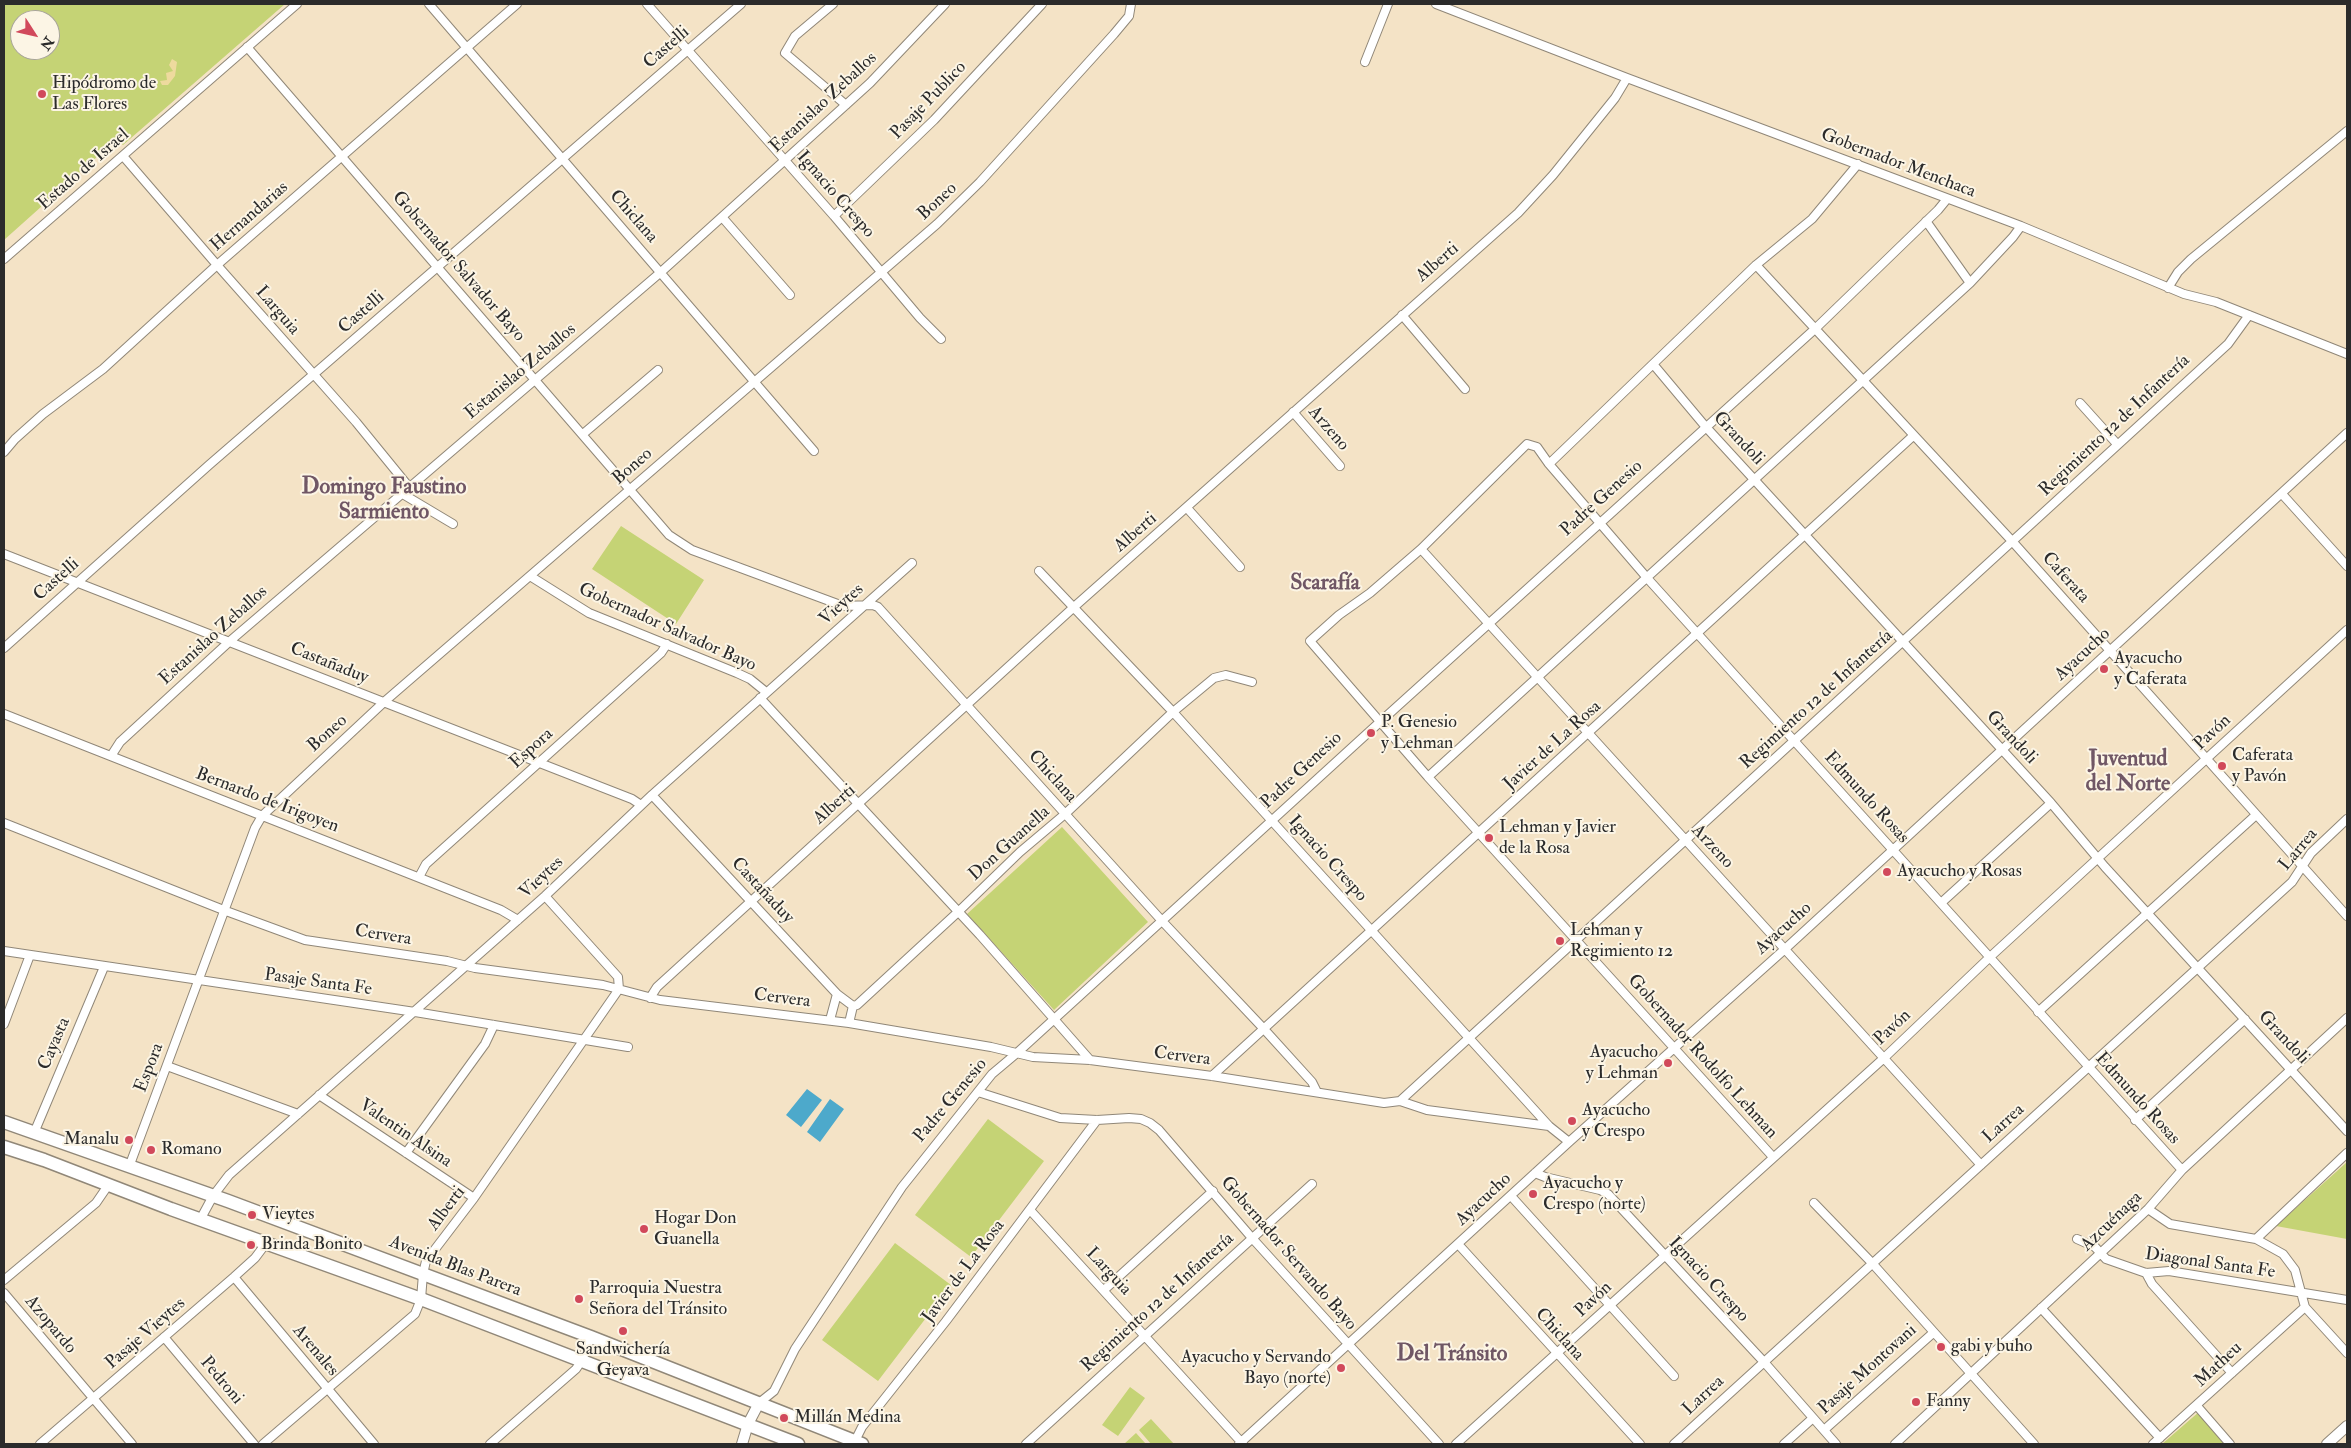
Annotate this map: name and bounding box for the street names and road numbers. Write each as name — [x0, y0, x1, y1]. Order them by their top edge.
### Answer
street label: Castelli — [640, 22, 694, 74]
street label: Estanislao Zeballos — [766, 48, 882, 158]
street label: Pasaje Publico — [886, 57, 972, 145]
street label: Gobernador Menchaca — [1817, 124, 1979, 204]
street label: Estado de Israel — [34, 125, 134, 215]
street label: Ignacio Crespo — [791, 147, 879, 243]
street label: Hernandarias — [207, 177, 293, 257]
street label: Boneo — [914, 178, 962, 226]
street label: Chiclana — [604, 186, 662, 248]
street label: Gobernador Salvador Bayo — [387, 187, 529, 347]
street label: Alberti — [1412, 239, 1464, 287]
street label: Larguia — [250, 282, 304, 340]
street label: Castelli — [335, 287, 389, 339]
street label: Estanislao Zeballos — [461, 319, 581, 425]
street label: Regimiento 12 de Infantería — [2035, 350, 2195, 502]
street label: Arzeno — [1303, 402, 1353, 456]
street label: Grandoli — [1708, 408, 1768, 470]
street label: Boneo — [609, 444, 657, 490]
street label: Padre Genesio — [1556, 456, 1648, 542]
street label: Alberti — [1110, 509, 1162, 557]
street label: Caferata — [2037, 548, 2093, 608]
street label: Castelli — [30, 554, 84, 606]
street label: Gobernador Salvador Bayo — [575, 579, 759, 677]
street label: Vieytes — [815, 579, 869, 631]
street label: Estanislao Zeballos — [155, 582, 273, 690]
street label: Ayacucho — [2051, 624, 2115, 686]
street label: Regimiento 12 de Infantería — [1736, 626, 1898, 774]
street label: Castañaduy — [287, 638, 371, 690]
street label: Javier de La Rosa — [1500, 697, 1606, 795]
street label: Grandoli — [1981, 707, 2041, 769]
street label: Boneo — [304, 711, 352, 757]
street label: Pavón — [2190, 711, 2236, 755]
street label: Espora — [506, 724, 558, 774]
street label: Padre Genesio — [1257, 728, 1347, 814]
street label: Chiclana — [1023, 746, 1081, 808]
street label: Edmundo Rosas — [1819, 747, 1913, 849]
street label: Bernardo de Irigoyen — [192, 764, 342, 838]
street label: Alberti — [809, 780, 861, 830]
street label: Don Guanella — [965, 802, 1055, 886]
street label: Ignacio Crespo — [1283, 812, 1371, 906]
street label: Arzeno — [1686, 821, 1738, 873]
street label: Larrea — [2275, 824, 2323, 876]
street label: Vieytes — [515, 852, 569, 904]
street label: Castañaduy — [726, 853, 798, 929]
street label: Ayacucho — [1751, 898, 1817, 960]
street label: Cervera — [353, 921, 413, 951]
street label: Pasaje Santa Fe — [263, 965, 373, 1001]
street label: Gobernador Rodolfo Lehman — [1622, 970, 1782, 1144]
street label: Cervera — [752, 985, 812, 1013]
street label: Pavón — [1870, 1006, 1916, 1050]
street label: Grandoli — [2253, 1007, 2313, 1069]
street label: Cayasta — [34, 1014, 76, 1074]
street label: Espora — [131, 1040, 169, 1096]
street label: Cervera — [1152, 1043, 1212, 1071]
street label: Edmundo Rosas — [2090, 1048, 2184, 1150]
street label: Padre Genesio — [910, 1054, 992, 1148]
street label: Valentin Alsina — [355, 1095, 455, 1173]
street label: Larrea — [1979, 1100, 2029, 1148]
street label: Ayacucho — [1452, 1169, 1516, 1231]
street label: Gobernador Servando Bayo — [1215, 1173, 1361, 1335]
street label: Alberti — [423, 1183, 471, 1235]
street label: Azcuénaga — [2077, 1187, 2147, 1257]
street label: Javier de La Rosa — [918, 1216, 1010, 1328]
street label: Regimiento 12 de Infantería — [1077, 1229, 1239, 1377]
street label: Avenida Blas Parera — [386, 1232, 524, 1302]
street label: Ignacio Crespo — [1663, 1233, 1753, 1327]
street label: Larguia — [1080, 1244, 1136, 1300]
street label: Diagonal Santa Fe — [2143, 1244, 2277, 1284]
street label: Pavón — [1571, 1278, 1617, 1322]
street label: Azopardo — [19, 1291, 81, 1359]
street label: Pasaje Vieytes — [102, 1293, 190, 1375]
street label: Chiclana — [1530, 1304, 1588, 1366]
street label: Pasaje Montovani — [1814, 1320, 1922, 1420]
street label: Arenales — [287, 1321, 343, 1381]
street label: Matheu — [2191, 1338, 2247, 1392]
street label: Pedroni — [195, 1353, 247, 1409]
street label: Larrea — [1679, 1371, 1729, 1421]

